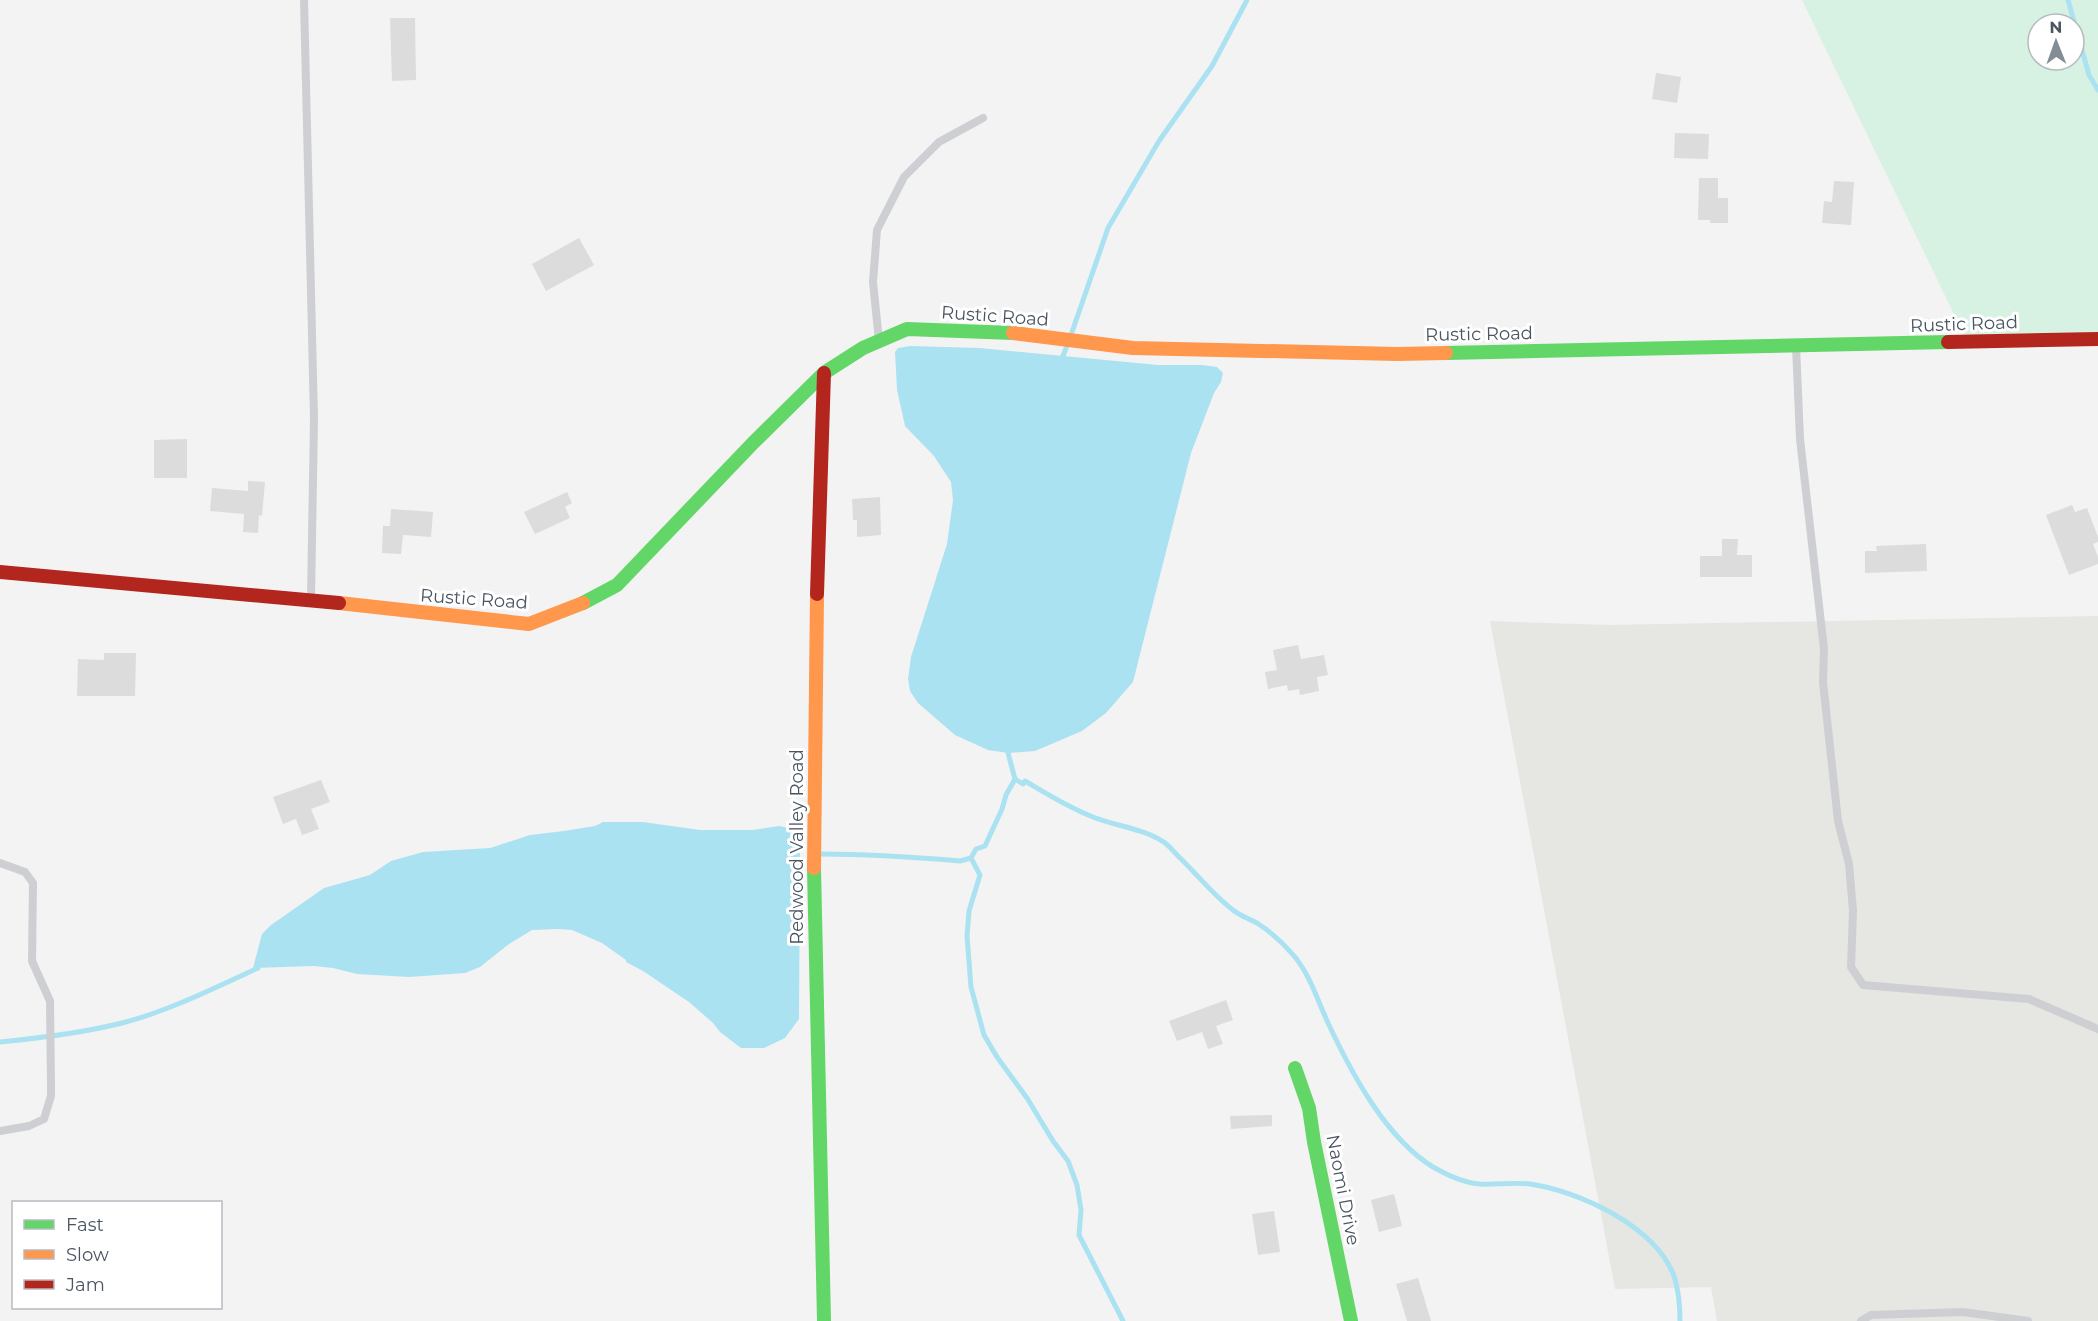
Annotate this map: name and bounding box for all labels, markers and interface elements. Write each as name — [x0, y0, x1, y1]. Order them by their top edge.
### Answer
north arrow — [2026, 12, 2086, 72]
text: N — [2049, 18, 2062, 37]
street label: Rustic Road — [940, 301, 1050, 331]
street label: Rustic Road — [1910, 311, 2018, 337]
street label: Rustic Road — [1425, 322, 1533, 346]
street label: Rustic Road — [419, 584, 529, 614]
street label: Redwood Valley Road — [786, 749, 808, 945]
street label: Naomi Drive — [1321, 1133, 1365, 1247]
legend — [12, 1201, 222, 1309]
text: Fast — [66, 1214, 104, 1236]
text: Slow — [66, 1244, 109, 1266]
text: Jam — [65, 1274, 105, 1296]

